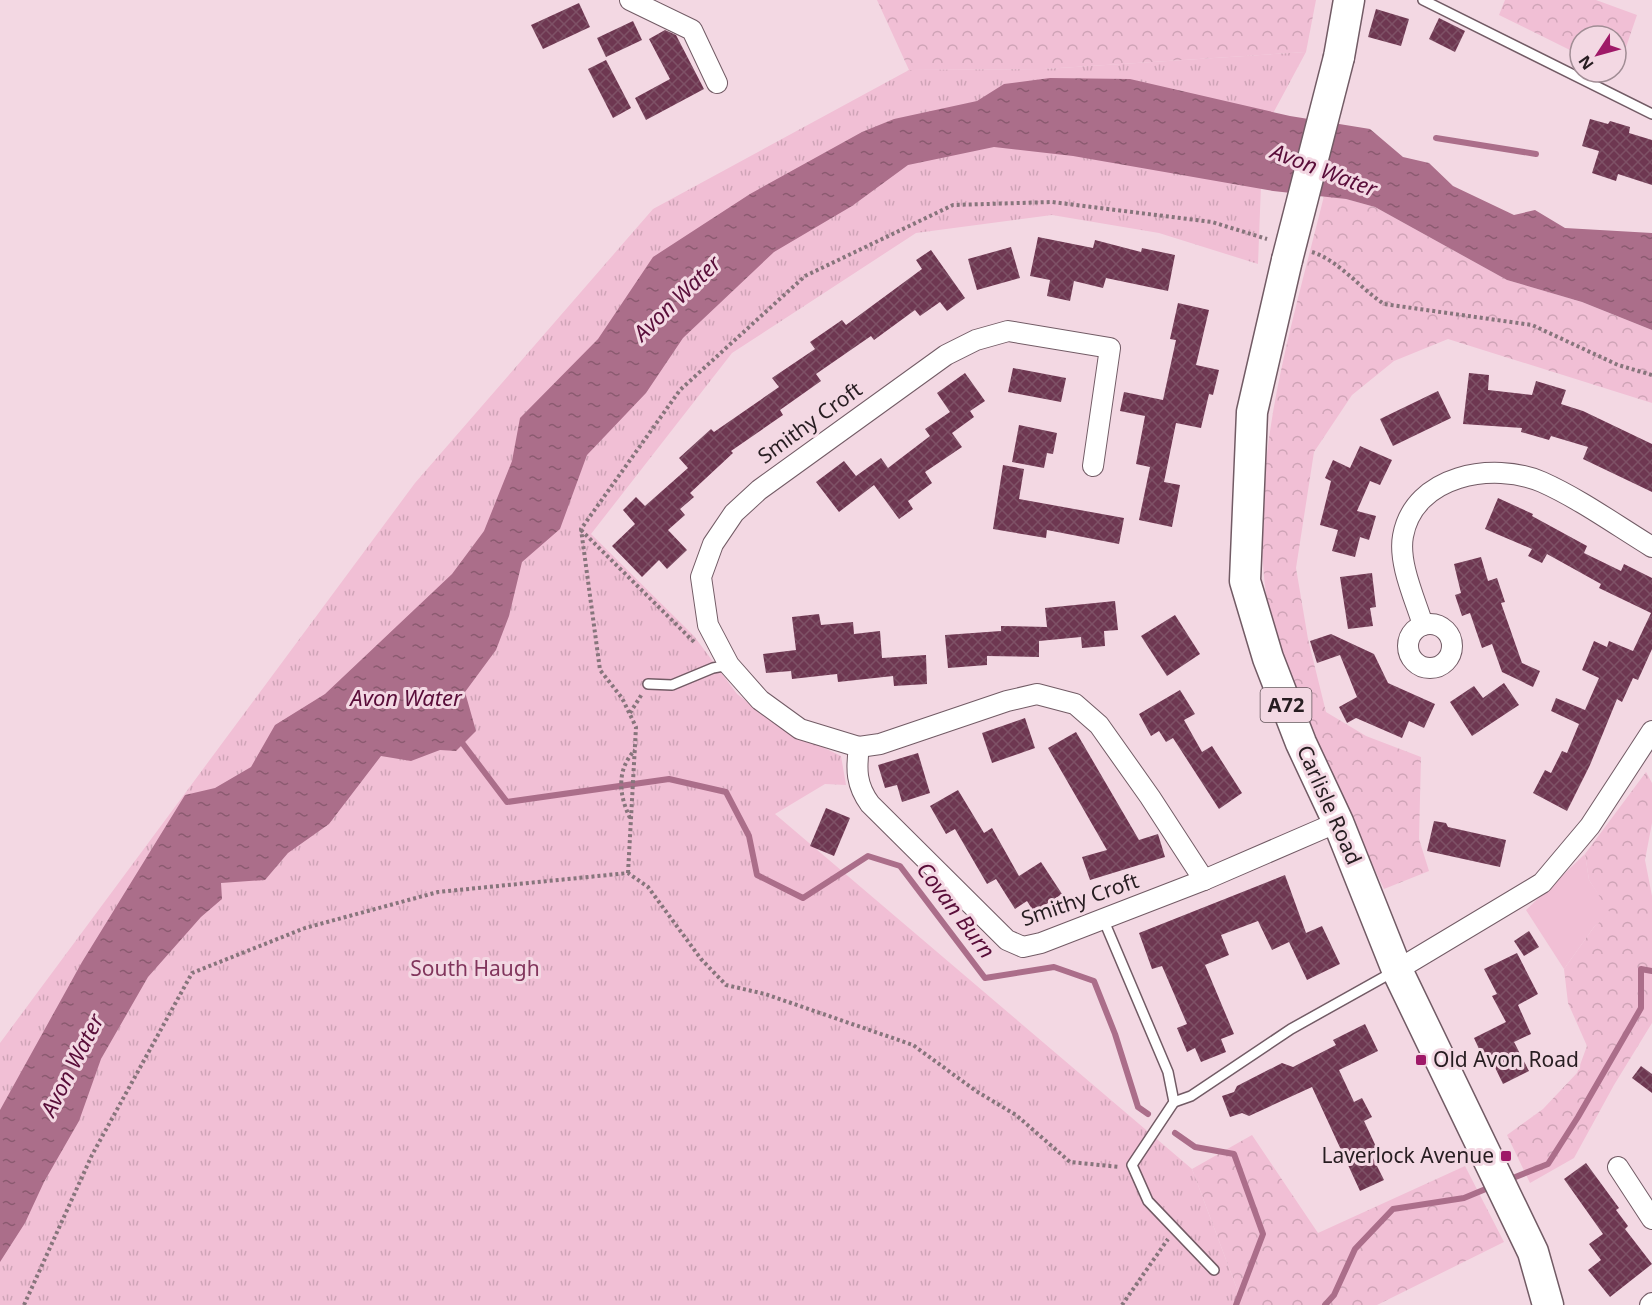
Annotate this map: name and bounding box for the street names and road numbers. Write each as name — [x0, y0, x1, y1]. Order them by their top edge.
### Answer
street label: Smithy Croft — [752, 375, 867, 469]
road number: A72 — [1260, 688, 1312, 722]
street label: Carlisle Road — [1291, 741, 1369, 869]
street label: Smithy Croft — [1017, 866, 1142, 932]

